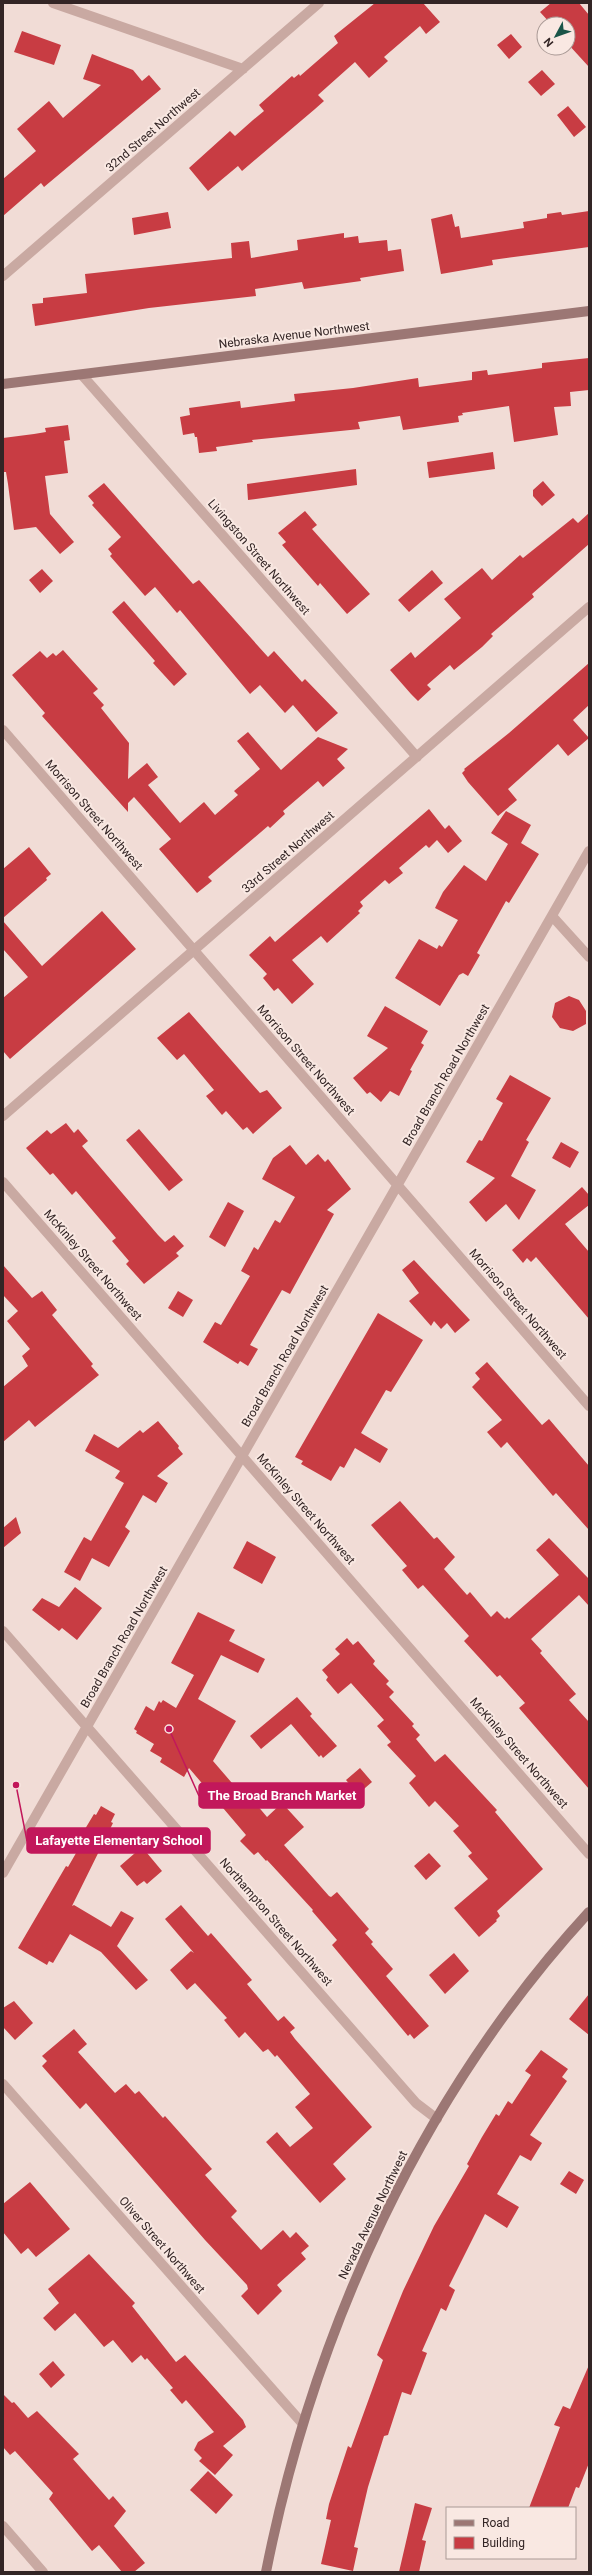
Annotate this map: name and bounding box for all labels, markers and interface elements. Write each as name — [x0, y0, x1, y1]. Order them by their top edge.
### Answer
north arrow — [536, 16, 576, 56]
text: N — [541, 35, 556, 49]
street label: 32nd Street Northwest — [103, 85, 203, 175]
street label: Nebraska Avenue Northwest — [218, 319, 370, 351]
street label: Livingston Street Northwest — [205, 496, 313, 618]
street label: Morrison Street Northwest — [42, 757, 146, 873]
street label: 33rd Street Northwest — [239, 808, 337, 896]
street label: Morrison Street Northwest — [254, 1002, 358, 1118]
street label: Broad Branch Road Northwest — [400, 1002, 492, 1148]
street label: McKinley Street Northwest — [41, 1207, 145, 1323]
street label: Morrison Street Northwest — [466, 1246, 570, 1362]
street label: Broad Branch Road Northwest — [239, 1283, 331, 1429]
street label: McKinley Street Northwest — [254, 1451, 358, 1567]
street label: Broad Branch Road Northwest — [78, 1564, 170, 1710]
street label: McKinley Street Northwest — [467, 1695, 571, 1811]
callout: The Broad Branch Market — [199, 1783, 364, 1808]
text: The Broad Branch Market — [207, 1788, 357, 1803]
callout: Lafayette Elementary School — [27, 1828, 210, 1853]
text: Lafayette Elementary School — [35, 1833, 203, 1848]
street label: Northampton Street Northwest — [217, 1855, 335, 1989]
street label: Nevada Avenue Northwest — [336, 2148, 410, 2282]
street label: Oliver Street Northwest — [116, 2194, 208, 2296]
legend — [446, 2507, 576, 2559]
text: Road — [482, 2516, 510, 2530]
text: Building — [482, 2536, 525, 2550]

